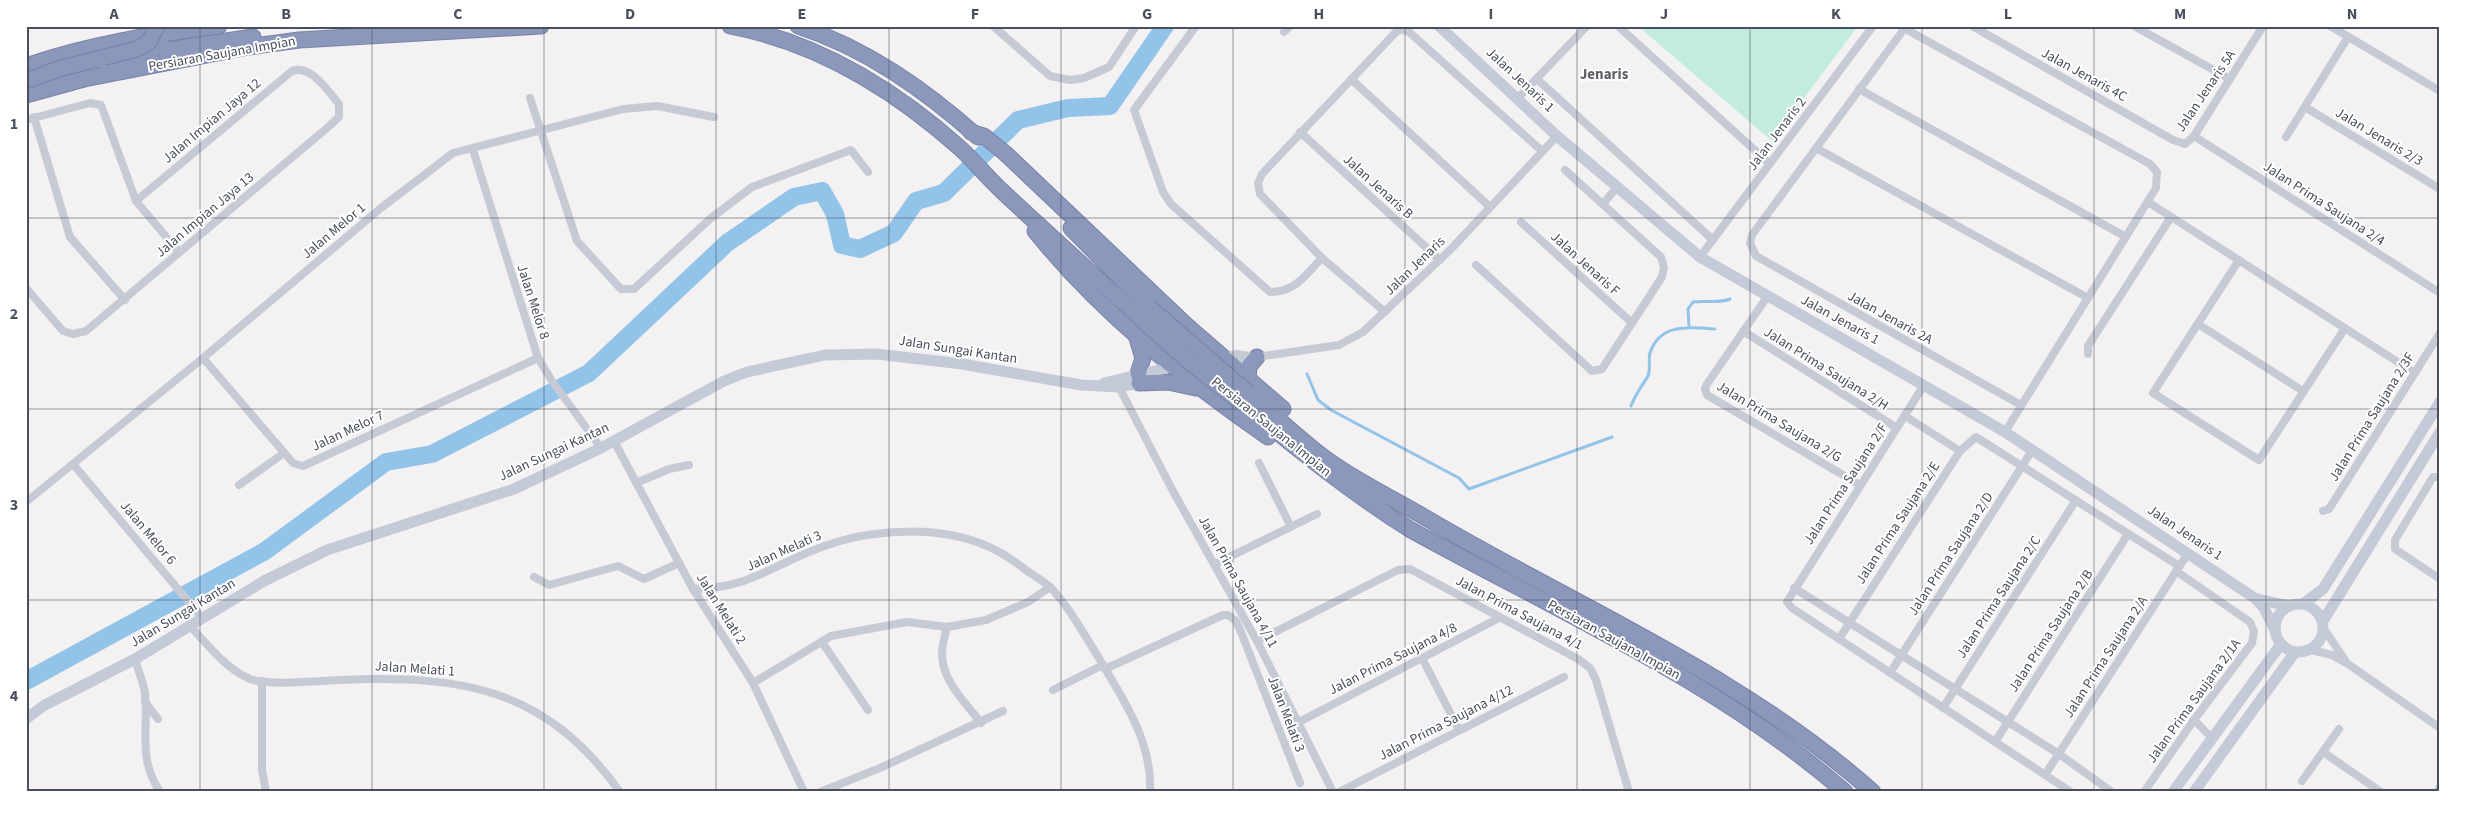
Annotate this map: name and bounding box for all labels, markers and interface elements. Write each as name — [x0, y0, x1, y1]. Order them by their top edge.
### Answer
text: A — [108, 3, 119, 25]
text: B — [281, 3, 291, 25]
text: C — [453, 3, 463, 25]
text: D — [625, 3, 635, 25]
text: E — [798, 3, 806, 25]
text: F — [971, 3, 979, 25]
text: G — [1142, 3, 1152, 25]
text: H — [1314, 3, 1324, 25]
text: I — [1489, 3, 1493, 25]
text: J — [1660, 3, 1668, 25]
text: K — [1831, 3, 1841, 25]
text: L — [2004, 3, 2012, 25]
text: M — [2174, 3, 2186, 25]
text: N — [2347, 3, 2357, 25]
street label: Persiaran Saujana Impian — [147, 31, 297, 77]
street label: Jalan Jenaris 1 — [1481, 43, 1559, 117]
street label: Jalan Jenaris 4C — [2038, 43, 2130, 107]
street label: Jalan Jenaris 5A — [2171, 46, 2241, 136]
district label: Jenaris — [1580, 64, 1629, 85]
street label: Jalan Impian Jaya 12 — [159, 74, 265, 168]
street label: Jalan Jenaris 2 — [1743, 93, 1811, 175]
street label: Jalan Jenaris 2/3 — [2331, 103, 2427, 171]
text: 1 — [10, 113, 18, 135]
street label: Jalan Jenaris B — [1338, 150, 1418, 224]
street label: Jalan Prima Saujana 2/4 — [2259, 157, 2389, 251]
street label: Jalan Impian Jaya 13 — [152, 168, 258, 262]
street label: Jalan Melor 1 — [298, 198, 370, 264]
street label: Jalan Jenaris F — [1546, 227, 1624, 301]
street label: Jalan Jenaris — [1380, 232, 1450, 300]
street label: Jalan Melor 8 — [511, 262, 555, 342]
street label: Jalan Jenaris 2A — [1844, 286, 1937, 350]
street label: Jalan Jenaris 1 — [1797, 290, 1883, 350]
text: 2 — [10, 303, 18, 325]
street label: Jalan Prima Saujana 2/H — [1760, 322, 1892, 416]
street label: Jalan Sungai Kantan — [897, 331, 1019, 369]
street label: Jalan Prima Saujana 2/3F — [2324, 349, 2420, 485]
street label: Persiaran Saujana Impian — [1207, 372, 1335, 482]
street label: Jalan Prima Saujana 2/G — [1713, 377, 1845, 467]
street label: Jalan Melor 7 — [309, 405, 387, 456]
street label: Jalan Sungai Kantan — [496, 418, 612, 486]
street label: Jalan Prima Saujana 2/F — [1799, 419, 1893, 549]
street label: Jalan Prima Saujana 2/E — [1851, 458, 1945, 588]
street label: Jalan Prima Saujana 2/D — [1904, 489, 1998, 619]
text: 3 — [10, 494, 18, 516]
street label: Jalan Melor 6 — [115, 497, 181, 569]
street label: Jalan Jenaris 1 — [2143, 500, 2227, 566]
street label: Jalan Prima Saujana 4/11 — [1193, 512, 1283, 652]
street label: Jalan Melati 3 — [743, 526, 825, 576]
street label: Jalan Prima Saujana 2/C — [1952, 532, 2046, 662]
street label: Jalan Prima Saujana 2/B — [2004, 566, 2098, 696]
street label: Jalan Melati 2 — [691, 570, 751, 648]
street label: Jalan Prima Saujana 4/1 — [1452, 571, 1586, 655]
street label: Jalan Sungai Kantan — [127, 574, 239, 652]
street label: Jalan Prima Saujana 2/A — [2059, 592, 2153, 722]
street label: Persiaran Saujana Impian — [1544, 595, 1684, 685]
street label: Jalan Prima Saujana 4/8 — [1325, 618, 1461, 700]
street label: Jalan Prima Saujana 2/1A — [2142, 634, 2246, 767]
street label: Jalan Melati 1 — [374, 656, 456, 682]
street label: Jalan Melati 3 — [1262, 673, 1310, 755]
street label: Jalan Prima Saujana 4/12 — [1375, 680, 1517, 766]
text: 4 — [10, 685, 19, 707]

